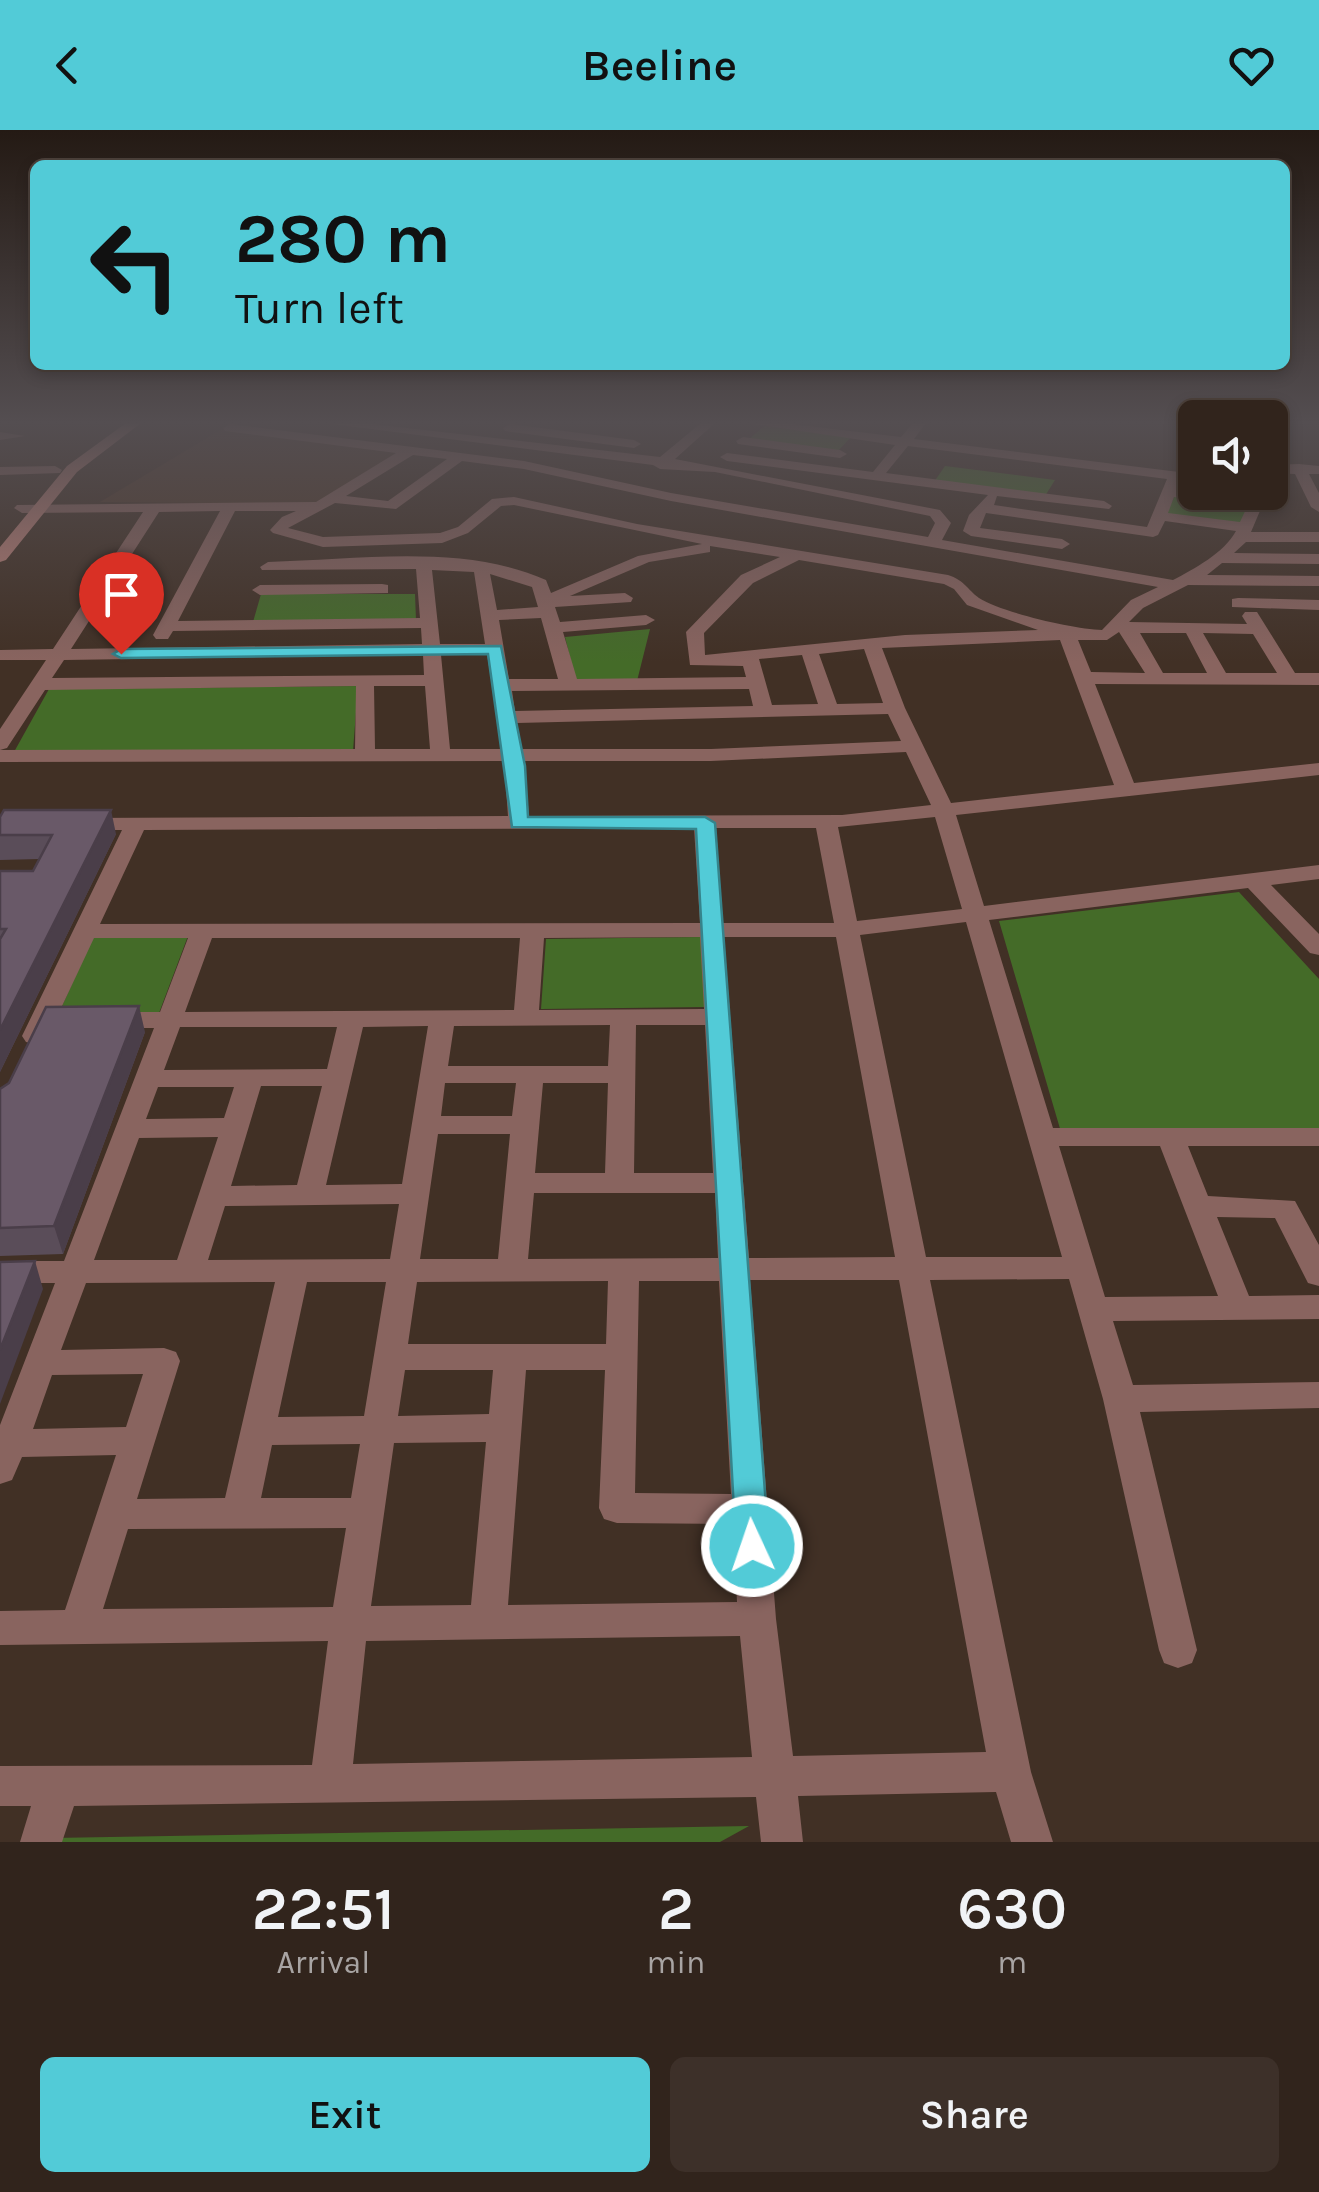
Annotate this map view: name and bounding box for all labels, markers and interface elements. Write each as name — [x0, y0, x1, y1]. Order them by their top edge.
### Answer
icon: back — [40, 38, 95, 93]
icon: heart — [1224, 38, 1279, 93]
text: Beeline — [582, 39, 737, 91]
text: 280 m — [235, 198, 451, 280]
icon: left — [70, 200, 200, 330]
text: Turn left — [235, 282, 404, 334]
map controls — [1178, 400, 1288, 510]
button: sound — [1178, 400, 1288, 510]
pin — [79, 552, 164, 655]
icon: arrive — [94, 567, 149, 622]
position arrow — [700, 1494, 804, 1598]
text: 22:51 — [252, 1874, 395, 1944]
text: 2 — [658, 1874, 694, 1944]
text: 630 — [957, 1874, 1067, 1944]
text: Arrival — [276, 1944, 370, 1981]
text: min — [647, 1944, 705, 1981]
text: m — [997, 1944, 1027, 1981]
button: Exit — [40, 2057, 650, 2172]
button: Share — [670, 2057, 1279, 2172]

